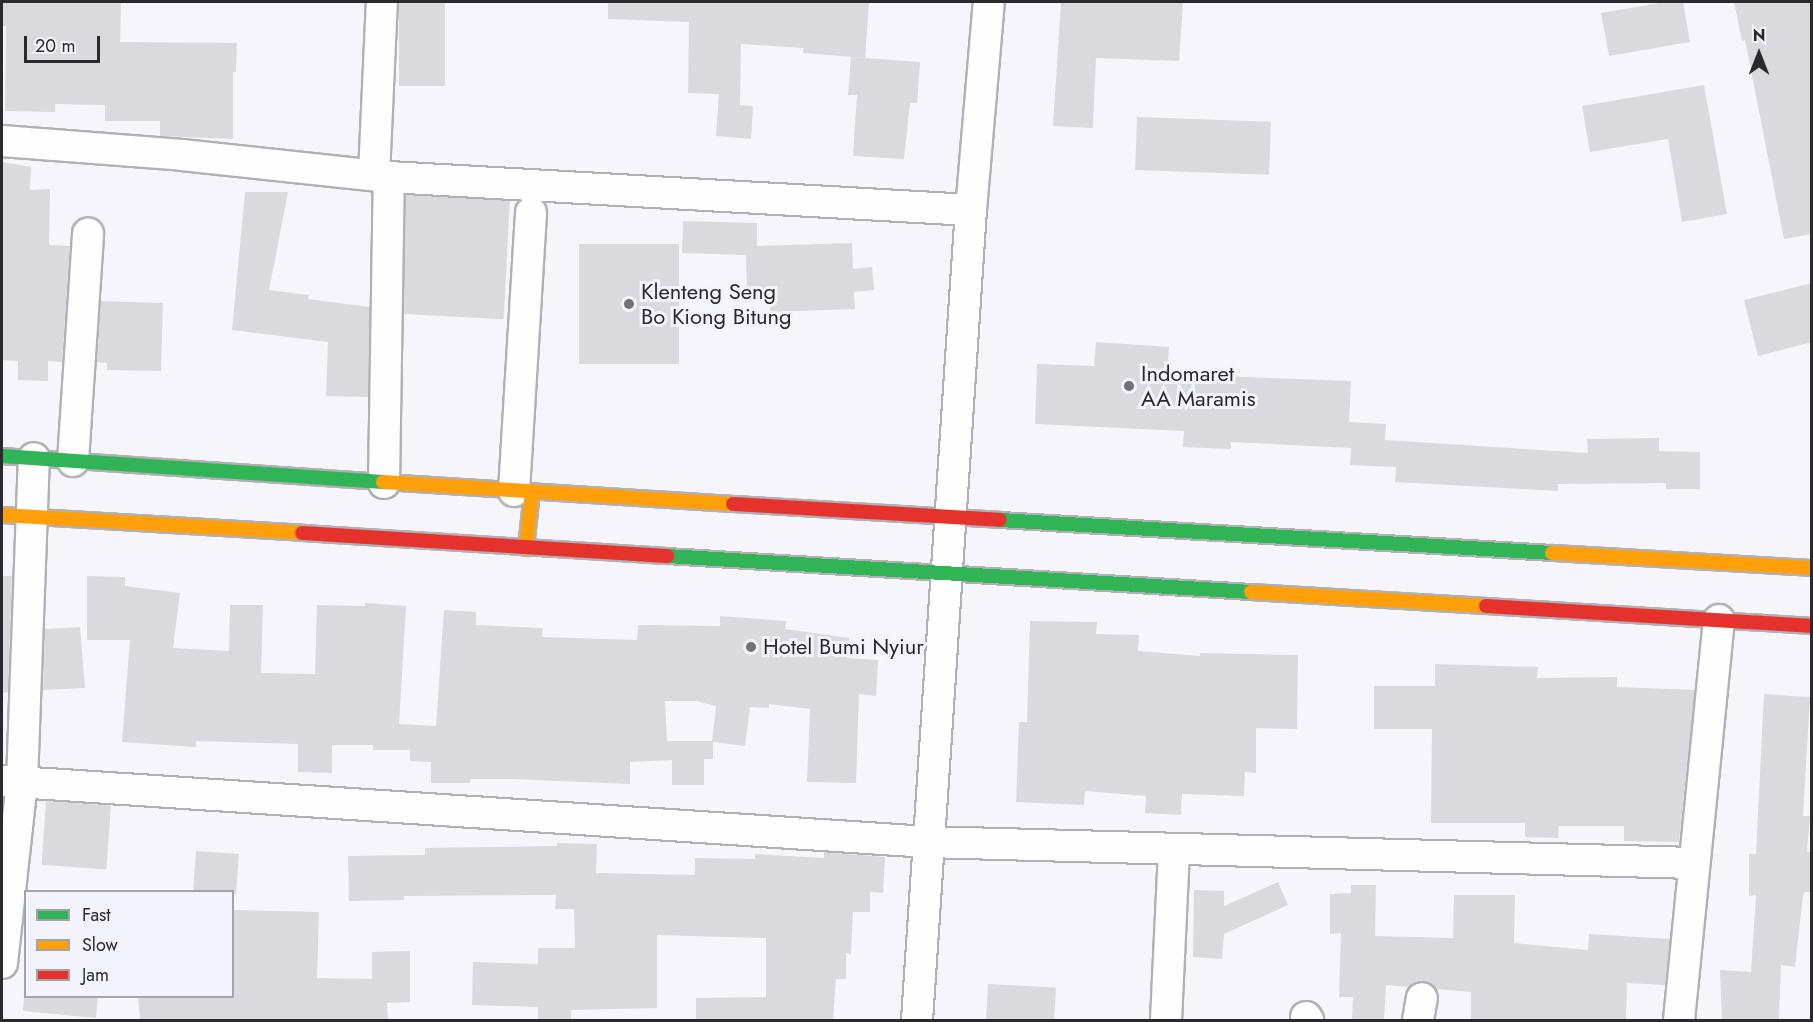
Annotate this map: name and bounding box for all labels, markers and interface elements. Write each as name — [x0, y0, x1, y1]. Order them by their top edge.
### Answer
scale bar — [27, 24, 104, 62]
north arrow — [1729, 24, 1789, 84]
text: N — [1753, 24, 1765, 47]
text: 20 m — [35, 33, 75, 59]
place label: Klenteng Seng Bo Kiong Bitung — [641, 278, 792, 330]
marker: Klenteng Seng Bo Kiong Bitung — [622, 297, 636, 311]
place label: Indomaret AA Maramis — [1141, 360, 1256, 412]
marker: Indomaret AA Maramis — [1122, 379, 1136, 393]
place label: Hotel Bumi Nyiur — [763, 634, 924, 660]
marker: Hotel Bumi Nyiur — [744, 640, 758, 654]
legend — [24, 890, 234, 998]
text: Fast — [82, 902, 111, 928]
text: Slow — [82, 932, 118, 958]
text: Jam — [82, 962, 109, 988]

